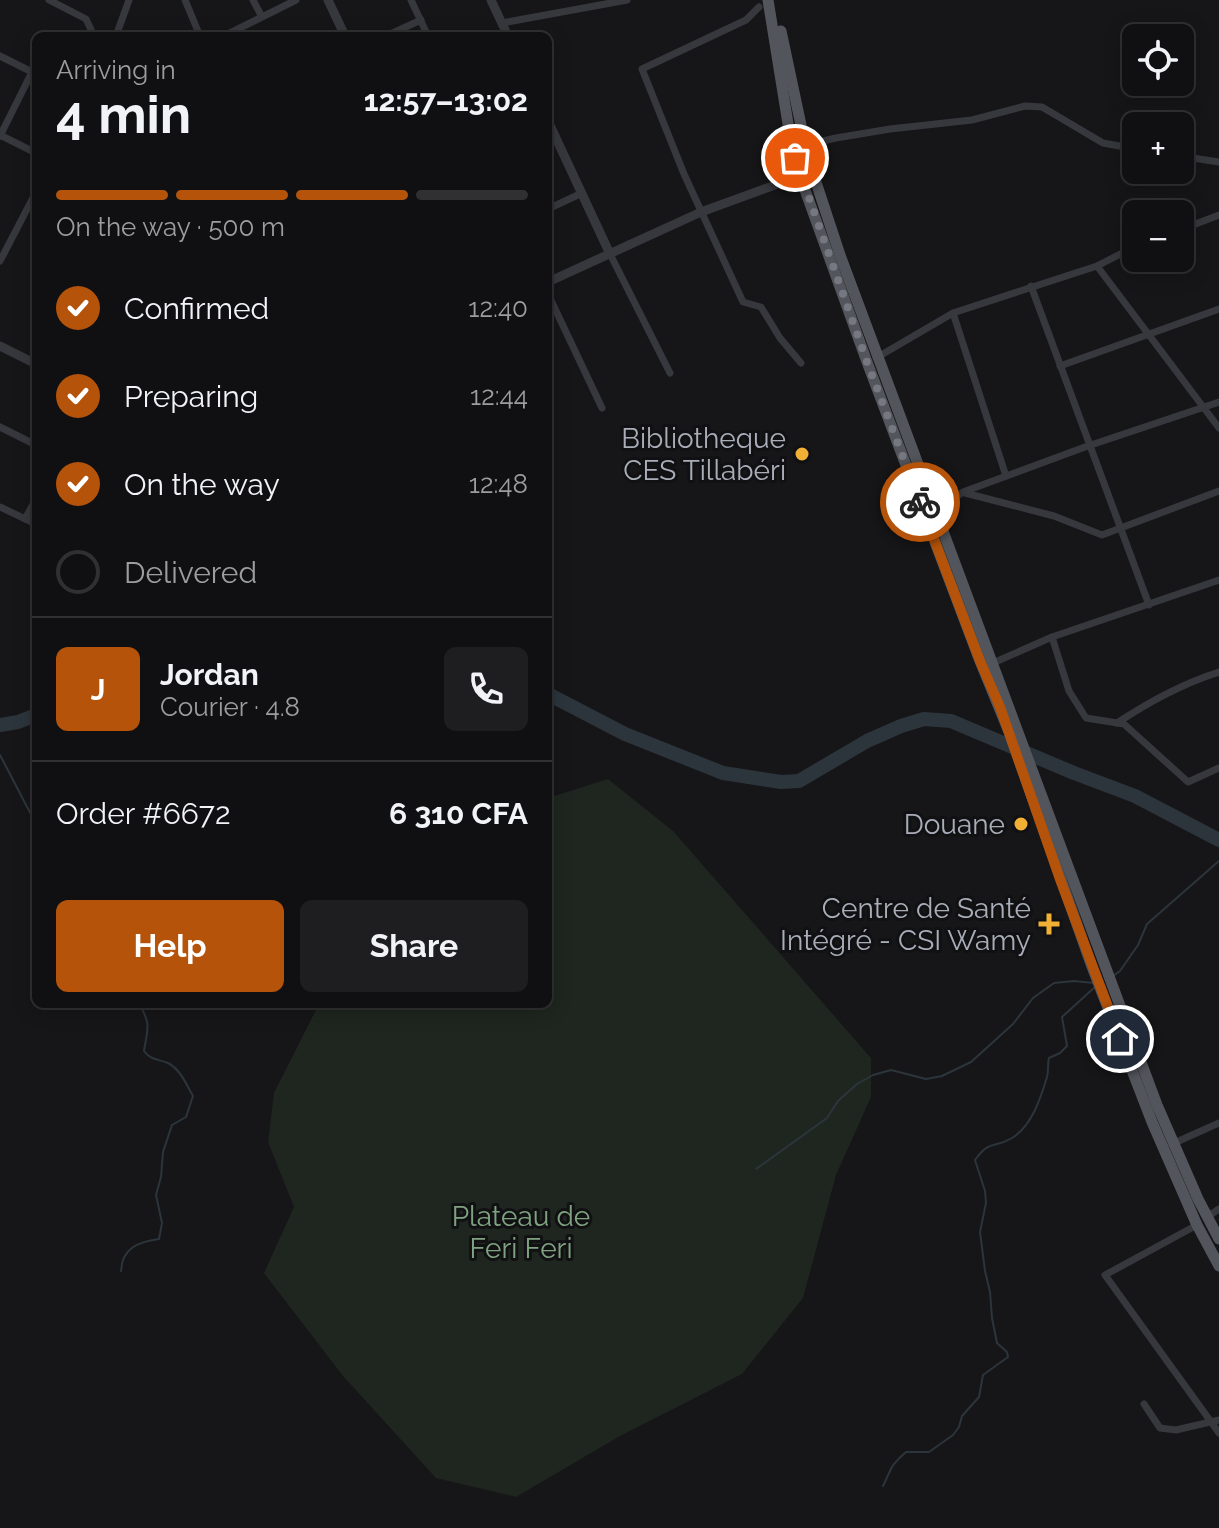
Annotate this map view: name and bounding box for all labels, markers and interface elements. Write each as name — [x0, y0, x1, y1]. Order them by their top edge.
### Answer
map controls — [1122, 24, 1194, 272]
button: locate — [1122, 24, 1194, 96]
text: Arriving in — [56, 55, 176, 85]
text: 12:57–13:02 — [364, 83, 528, 118]
text: 4 min — [56, 84, 191, 145]
button: + — [1122, 112, 1194, 184]
pin — [761, 124, 829, 192]
icon: bag — [773, 136, 817, 180]
button: − — [1122, 200, 1194, 272]
text: On the way · 500 m — [56, 212, 285, 242]
icon: check — [56, 286, 100, 330]
text: Confirmed — [124, 291, 269, 326]
text: 12:40 — [468, 293, 528, 323]
icon: check — [56, 374, 100, 418]
text: Preparing — [124, 379, 258, 414]
text: 12:44 — [470, 381, 528, 411]
place label: Bibliotheque CES Tillabéri — [621, 422, 786, 487]
marker: Bibliotheque CES Tillabéri — [793, 445, 811, 463]
icon: check — [56, 462, 100, 506]
courier — [880, 462, 960, 542]
text: On the way — [124, 467, 280, 502]
text: 12:48 — [469, 469, 528, 499]
icon: bike — [898, 480, 942, 524]
text: Delivered — [124, 555, 257, 590]
button: phone — [444, 647, 528, 731]
text: Jordan — [160, 657, 259, 692]
text: J — [91, 672, 105, 707]
text: Courier · 4.8 — [160, 692, 300, 722]
text: Order #6672 — [56, 796, 231, 831]
text: 6 310 CFA — [389, 796, 528, 831]
place label: Douane — [904, 808, 1005, 841]
marker: Douane — [1012, 815, 1030, 833]
place label: Centre de Santé Intégré - CSI Wamy — [780, 892, 1031, 957]
button: Help — [56, 900, 284, 992]
button: Share — [300, 900, 528, 992]
marker: Centre de Santé Intégré - CSI Wamy — [1038, 913, 1060, 935]
pin — [1086, 1005, 1154, 1073]
icon: home — [1098, 1017, 1142, 1061]
park label: Plateau de Feri Feri — [452, 1200, 590, 1265]

